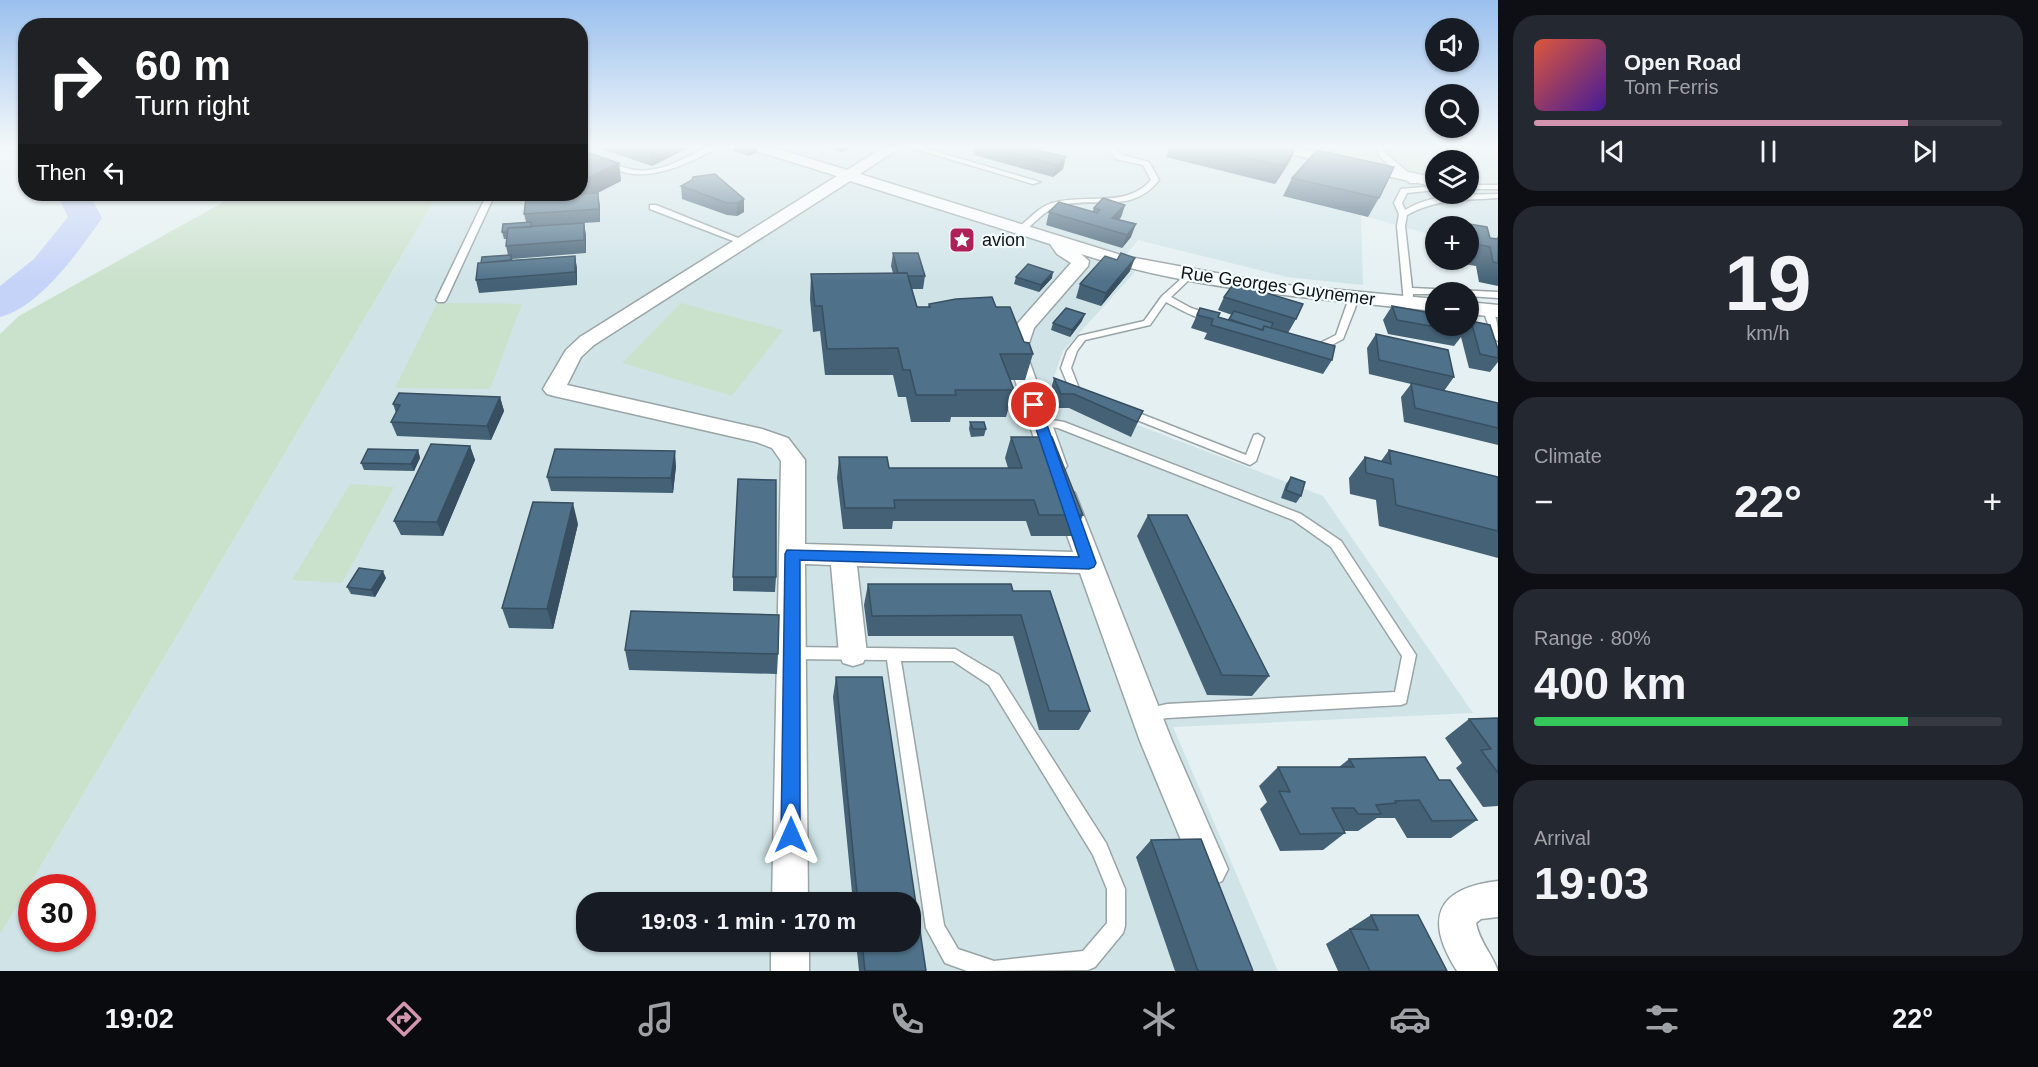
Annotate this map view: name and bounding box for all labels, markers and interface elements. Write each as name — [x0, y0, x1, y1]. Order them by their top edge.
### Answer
map controls — [1425, 18, 1479, 336]
button: sound — [1425, 18, 1479, 72]
icon: right — [36, 42, 114, 120]
text: 60 m — [135, 42, 231, 89]
text: Open Road — [1624, 50, 1741, 75]
text: Tom Ferris — [1624, 76, 1718, 98]
button: search — [1425, 84, 1479, 138]
text: Turn right — [135, 91, 250, 121]
icon: previous — [1596, 135, 1629, 168]
icon: pause — [1752, 135, 1785, 168]
icon: next — [1908, 135, 1941, 168]
button: layers — [1425, 150, 1479, 204]
icon: left — [98, 156, 131, 189]
text: Then — [36, 160, 86, 185]
button: + — [1425, 216, 1479, 270]
place icon: avion — [947, 225, 977, 255]
place label: avion — [982, 230, 1025, 250]
text: 19 — [1725, 239, 1811, 327]
street label: Rue Georges Guynemer — [1180, 262, 1376, 310]
button: − — [1425, 282, 1479, 336]
text: km/h — [1746, 322, 1790, 344]
pin — [1008, 379, 1059, 430]
icon: arrive — [1017, 388, 1050, 421]
text: Climate — [1534, 445, 1602, 467]
text: 22° — [1734, 476, 1802, 527]
text: − — [1534, 483, 1553, 520]
text: + — [1983, 483, 2002, 520]
text: Range · 80% — [1534, 627, 1651, 649]
text: 400 km — [1534, 658, 1687, 709]
position arrow — [759, 803, 823, 867]
text: Arrival — [1534, 827, 1591, 849]
text: 19:03 — [1534, 858, 1649, 909]
speed limit sign: 30 — [18, 874, 96, 952]
text: 19:03 · 1 min · 170 m — [641, 909, 856, 934]
icon: directions — [383, 998, 425, 1040]
icon: music — [635, 998, 677, 1040]
icon: phone — [886, 998, 928, 1040]
icon: climate — [1138, 998, 1180, 1040]
icon: car — [1389, 998, 1431, 1040]
icon: filters — [1641, 998, 1683, 1040]
text: 19:02 — [105, 1004, 174, 1034]
text: 22° — [1892, 1004, 1933, 1034]

